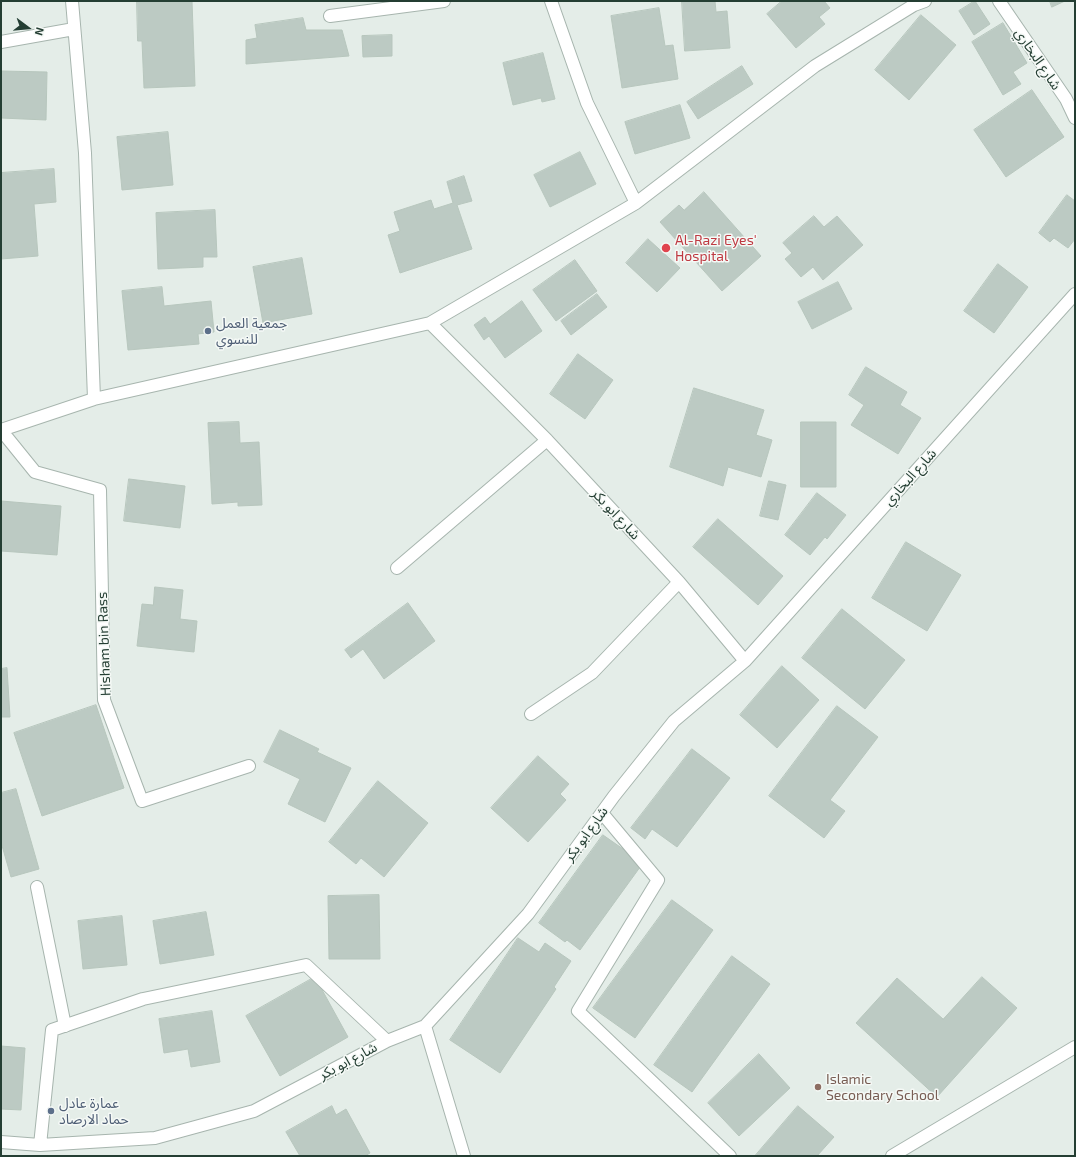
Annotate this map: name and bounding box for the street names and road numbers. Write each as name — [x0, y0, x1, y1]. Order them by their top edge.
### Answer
street label: شارع البخاري — [1011, 25, 1065, 93]
street label: شارع البخاري — [880, 445, 940, 509]
street label: شارع ابو بكر — [588, 485, 644, 543]
street label: Hisham bin Rass — [94, 592, 114, 696]
street label: شارع ابو بكر — [560, 803, 612, 865]
street label: شارع ابو بكر — [316, 1039, 380, 1083]

